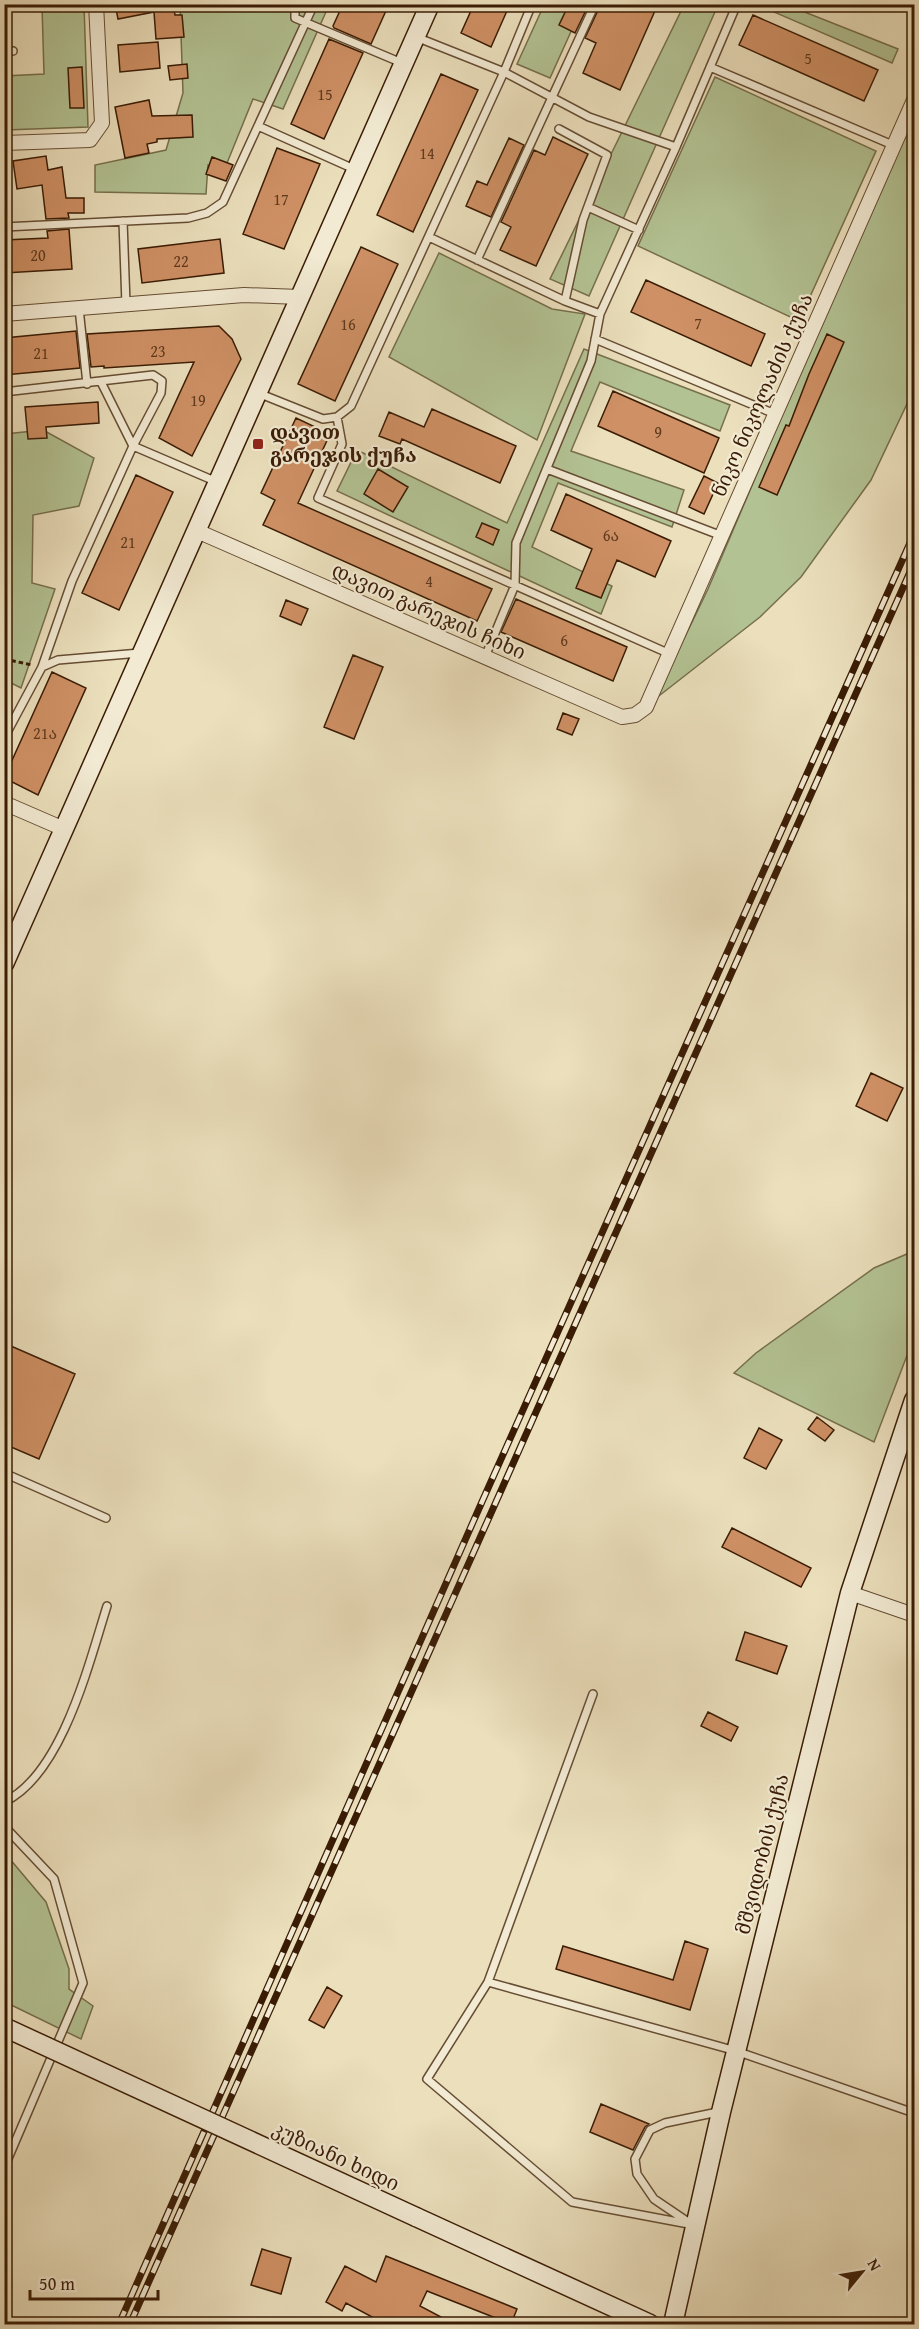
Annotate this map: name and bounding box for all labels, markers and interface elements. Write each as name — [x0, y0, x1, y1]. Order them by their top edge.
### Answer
house number: 5 — [804, 46, 812, 70]
house number: 15 — [317, 82, 333, 106]
house number: 14 — [419, 141, 435, 165]
house number: 17 — [273, 187, 289, 211]
house number: 20 — [30, 243, 46, 267]
house number: 22 — [173, 249, 189, 273]
street label: ნიკო ნიკოლაძის ქუჩა — [703, 288, 820, 501]
house number: 7 — [694, 311, 702, 335]
house number: 16 — [340, 312, 356, 336]
house number: 23 — [150, 339, 166, 363]
house number: 21 — [33, 341, 49, 365]
house number: 19 — [190, 388, 206, 412]
place label: დავით გარეჯის ქუჩა — [270, 417, 417, 469]
house number: 9 — [654, 420, 662, 444]
marker: დავით გარეჯის ქუჩა — [251, 437, 265, 451]
house number: 6ა — [603, 523, 619, 547]
house number: 21 — [120, 530, 136, 554]
street label: დავით გარეჯის ჩიხი — [328, 555, 531, 666]
house number: 4 — [425, 569, 433, 593]
house number: 6 — [560, 628, 568, 652]
house number: 21ა — [33, 721, 57, 745]
street label: მშვიდობის ქუჩა — [728, 1770, 796, 1937]
street label: კუზიანი ხიდი — [268, 2113, 405, 2198]
north arrow — [832, 2242, 892, 2302]
text: N — [862, 2254, 888, 2275]
scale bar — [30, 2263, 158, 2301]
text: 50 m — [39, 2270, 75, 2297]

